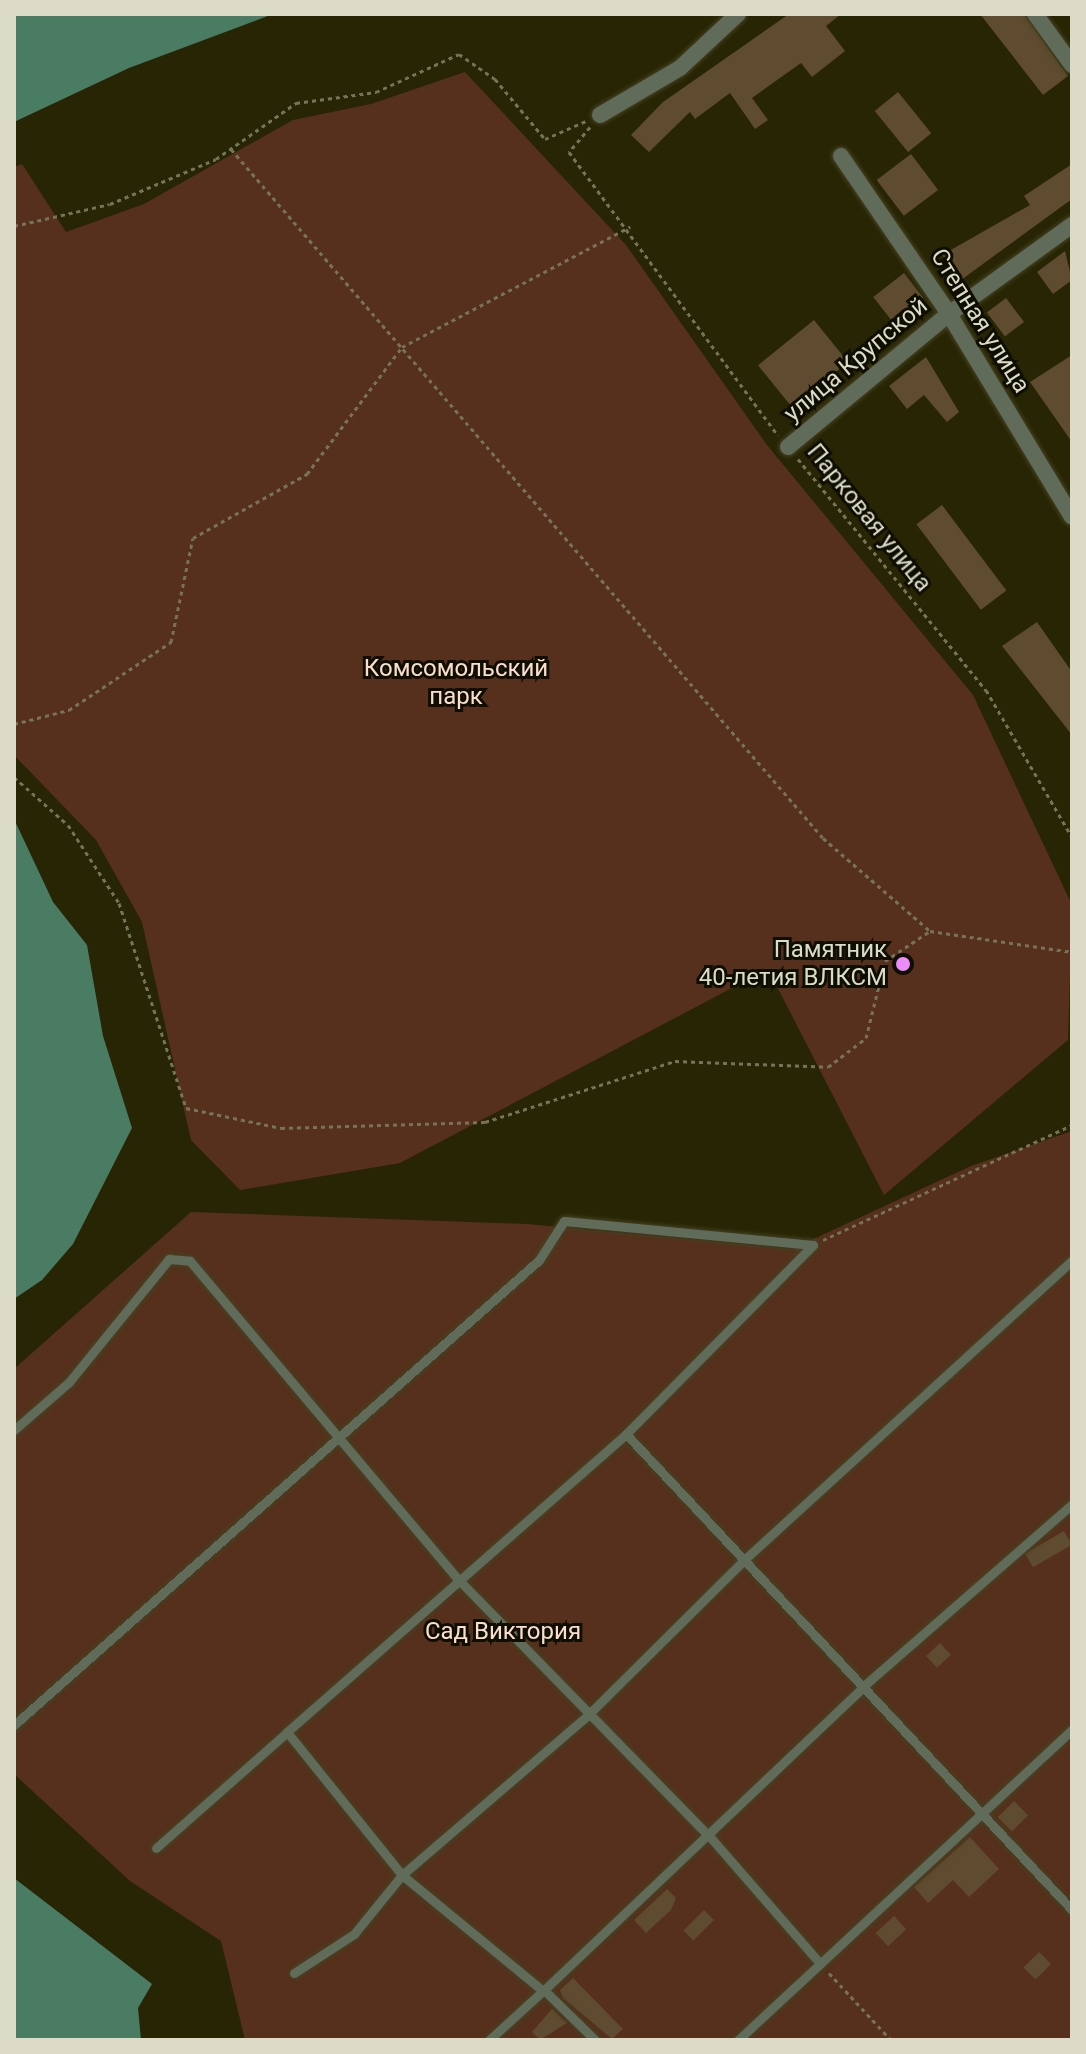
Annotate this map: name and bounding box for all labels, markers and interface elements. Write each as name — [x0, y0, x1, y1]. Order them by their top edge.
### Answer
street label: Степная улица — [924, 244, 1036, 398]
street label: улица Крупской — [778, 292, 934, 428]
street label: Парковая улица — [801, 438, 937, 598]
park label: Комсомольский парк — [364, 655, 548, 711]
place label: Памятник 40-летия ВЛКСМ — [699, 936, 887, 992]
marker: Памятник 40-летия ВЛКСМ — [894, 955, 912, 973]
park label: Сад Виктория — [425, 1618, 581, 1646]

